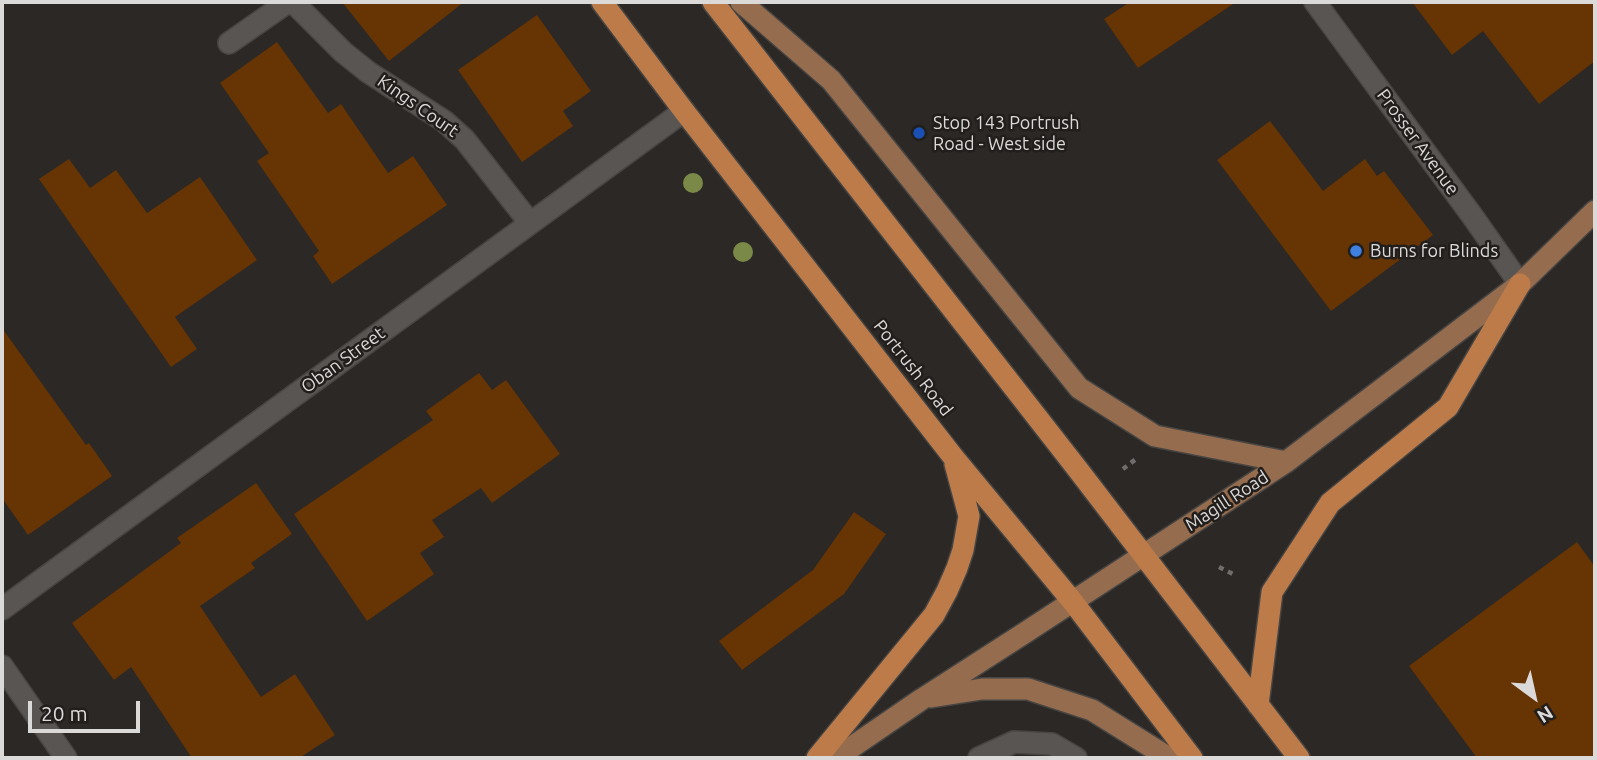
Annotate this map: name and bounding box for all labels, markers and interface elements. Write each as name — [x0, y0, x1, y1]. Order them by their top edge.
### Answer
street label: Kings Court — [373, 70, 463, 142]
street label: Prosser Avenue — [1372, 85, 1464, 199]
place label: Stop 143 Portrush Road - West side — [933, 112, 1079, 154]
marker: Stop 143 Portrush Road - West side — [911, 125, 927, 141]
place label: Burns for Blinds — [1370, 240, 1498, 262]
marker: Burns for Blinds — [1348, 243, 1364, 259]
street label: Portrush Road — [869, 316, 957, 420]
street label: Oban Street — [297, 322, 389, 398]
street label: Magill Road — [1181, 466, 1273, 536]
north arrow — [1499, 662, 1569, 732]
scale bar — [32, 686, 144, 730]
text: 20 m — [41, 701, 88, 725]
text: N — [1533, 702, 1557, 728]

